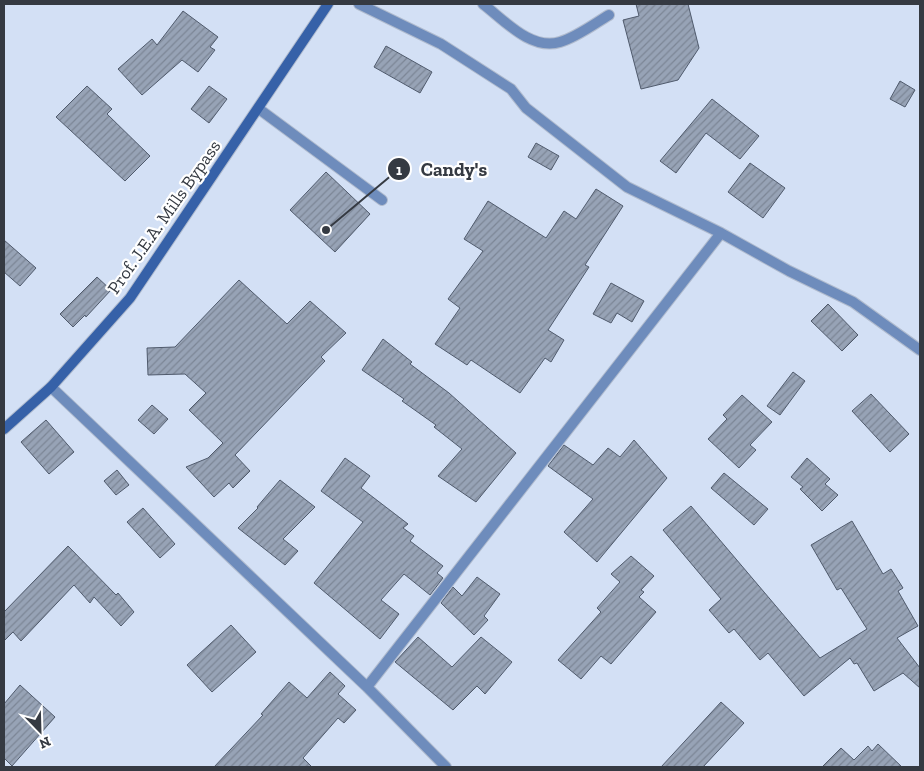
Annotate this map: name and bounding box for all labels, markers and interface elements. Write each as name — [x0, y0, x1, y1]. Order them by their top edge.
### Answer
street label: Prof. J.E.A. Mills Bypass — [103, 136, 225, 298]
callout: Candy's — [386, 152, 498, 186]
text: Candy's — [421, 158, 488, 181]
text: 1 — [396, 161, 402, 179]
north arrow — [15, 706, 65, 756]
text: N — [36, 733, 53, 753]

